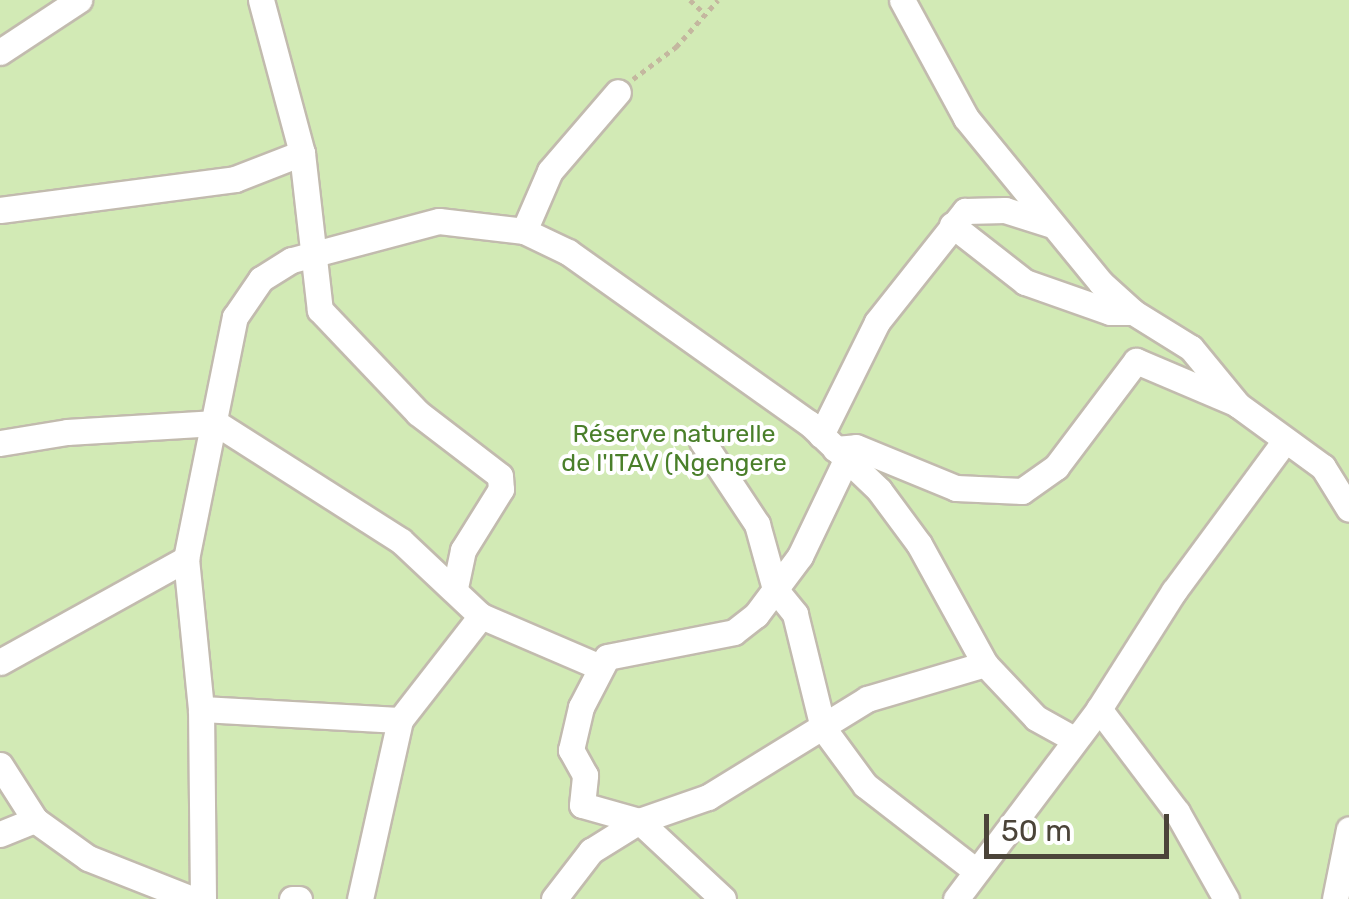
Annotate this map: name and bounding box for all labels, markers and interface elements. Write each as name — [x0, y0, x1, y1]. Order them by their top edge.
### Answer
park label: Réserve naturelle de l'ITAV (Ngengere — [561, 420, 787, 479]
scale bar — [989, 794, 1174, 856]
text: 50 m — [1001, 813, 1072, 849]

